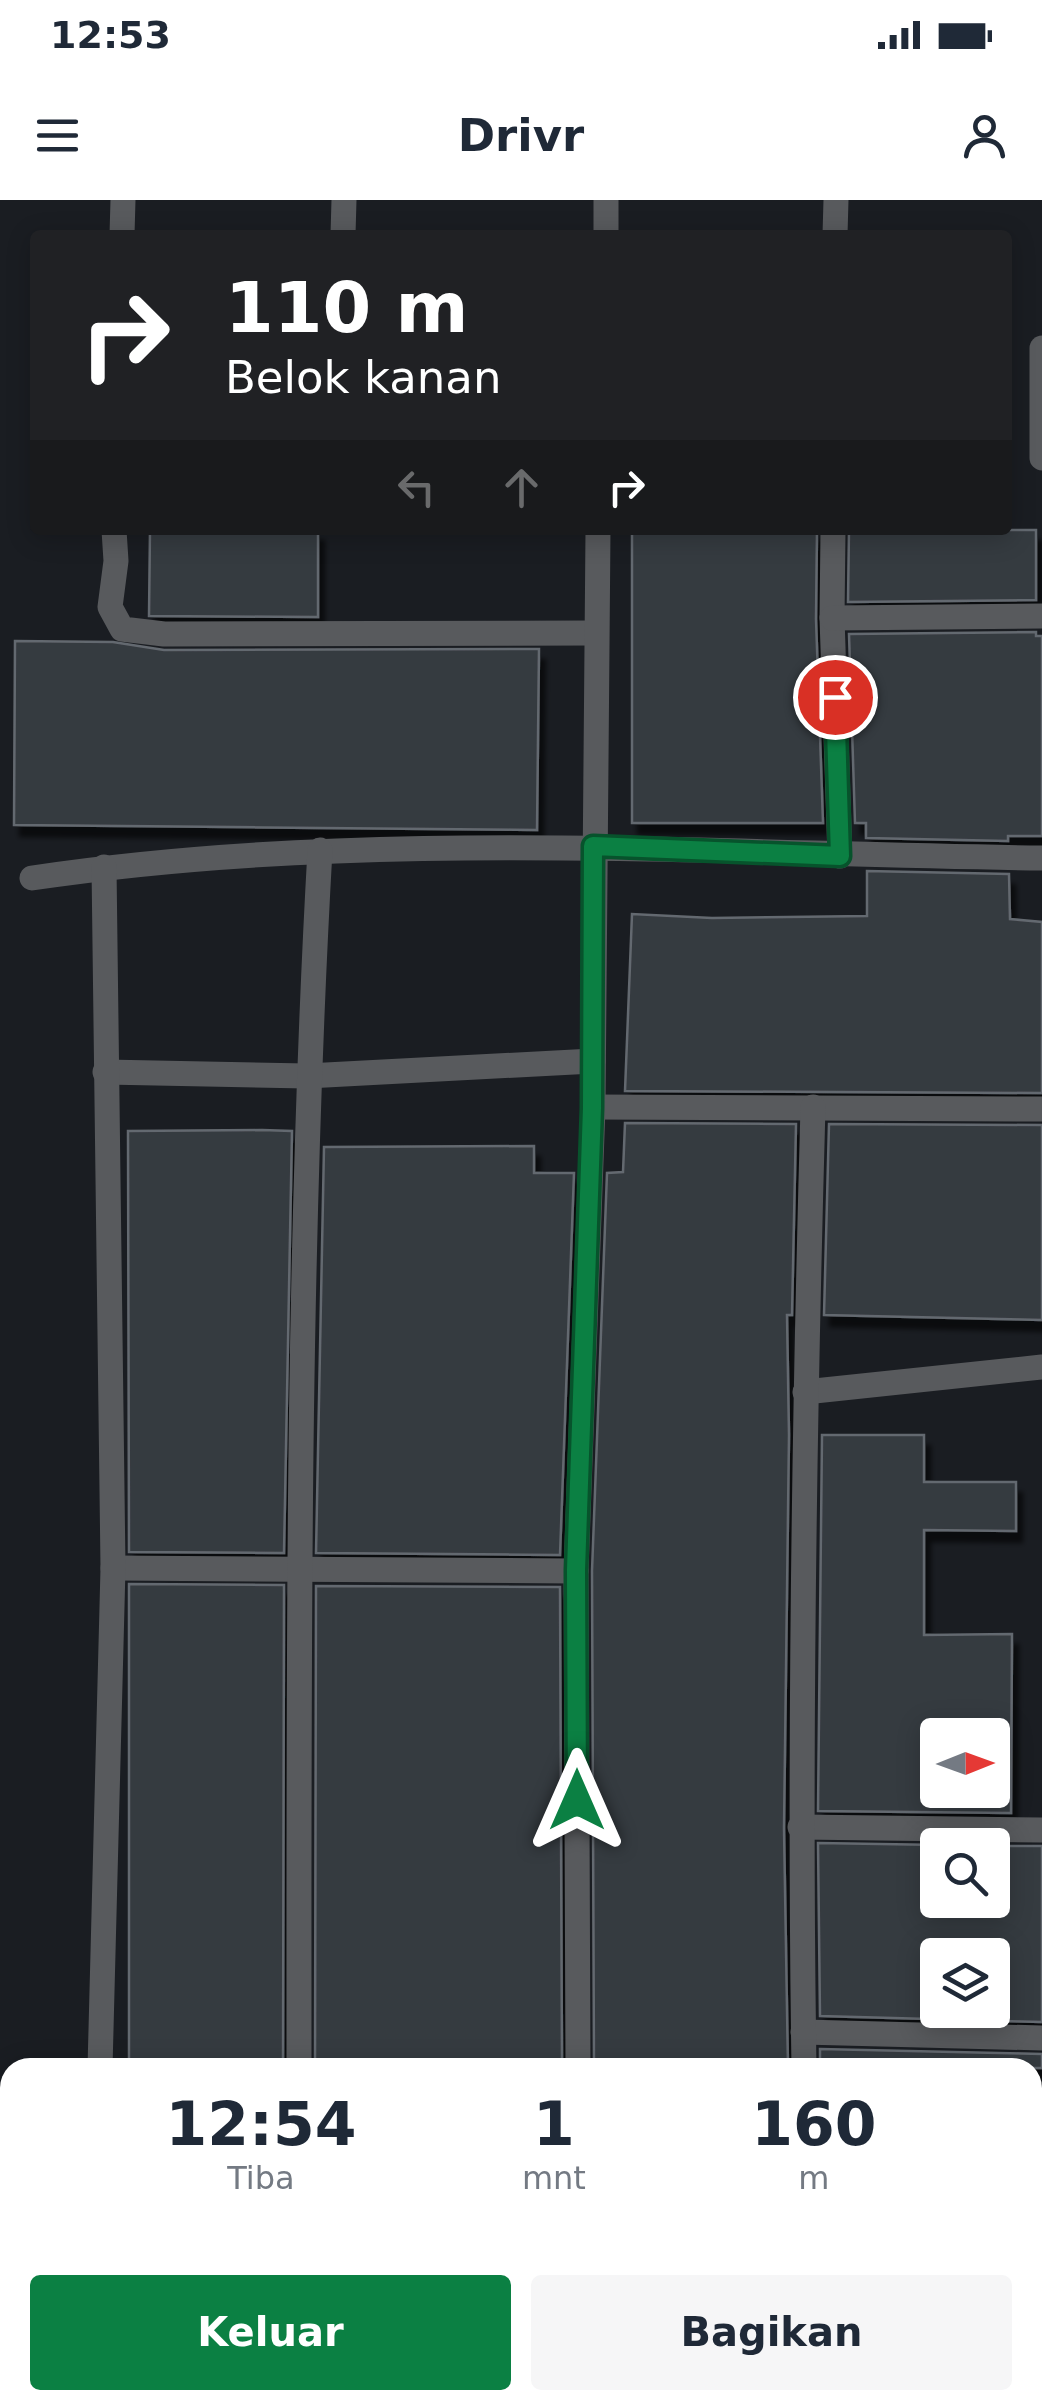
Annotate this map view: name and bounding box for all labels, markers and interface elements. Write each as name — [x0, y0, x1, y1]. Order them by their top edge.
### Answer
text: 12:53 — [50, 13, 171, 57]
icon: menu — [30, 108, 85, 163]
icon: person — [957, 108, 1012, 163]
text: Drivr — [458, 109, 584, 162]
text: 110 m — [225, 267, 468, 349]
icon: right — [60, 270, 190, 400]
text: Belok kanan — [225, 351, 501, 404]
icon: left — [389, 460, 444, 515]
icon: ahead — [494, 460, 549, 515]
icon: right — [599, 460, 654, 515]
pin — [793, 655, 878, 740]
icon: arrive — [808, 670, 863, 725]
north arrow — [920, 1718, 1010, 1808]
map controls — [920, 1718, 1010, 2028]
position arrow — [525, 1748, 629, 1852]
button: search — [920, 1828, 1010, 1918]
button: layers — [920, 1938, 1010, 2028]
text: 12:54 — [165, 2089, 356, 2159]
text: 1 — [533, 2089, 575, 2159]
text: 160 — [751, 2089, 877, 2159]
text: Tiba — [227, 2159, 295, 2197]
text: mnt — [522, 2159, 586, 2197]
text: m — [798, 2159, 830, 2197]
button: Keluar — [30, 2275, 511, 2390]
button: Bagikan — [531, 2275, 1012, 2390]

